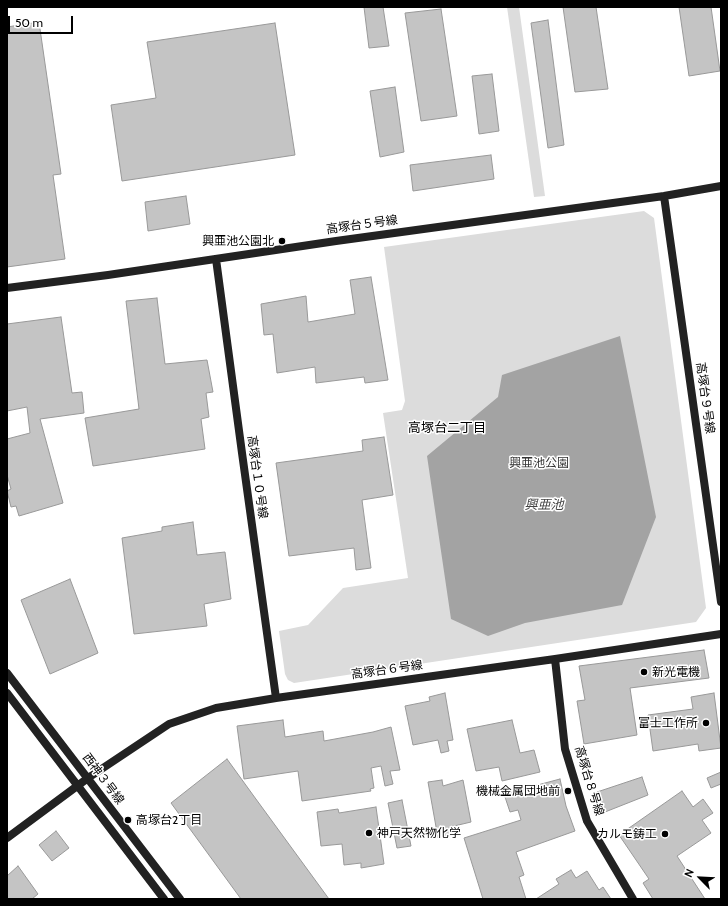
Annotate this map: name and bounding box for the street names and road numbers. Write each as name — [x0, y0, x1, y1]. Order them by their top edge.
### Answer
street label: 高塚台５号線 — [325, 213, 399, 237]
street label: 高塚台９号線 — [693, 361, 717, 435]
street label: 高塚台１０号線 — [244, 434, 270, 520]
street label: 高塚台６号線 — [350, 658, 424, 682]
street label: 高塚台８号線 — [572, 744, 606, 818]
street label: 西神３号線 — [79, 751, 127, 807]

